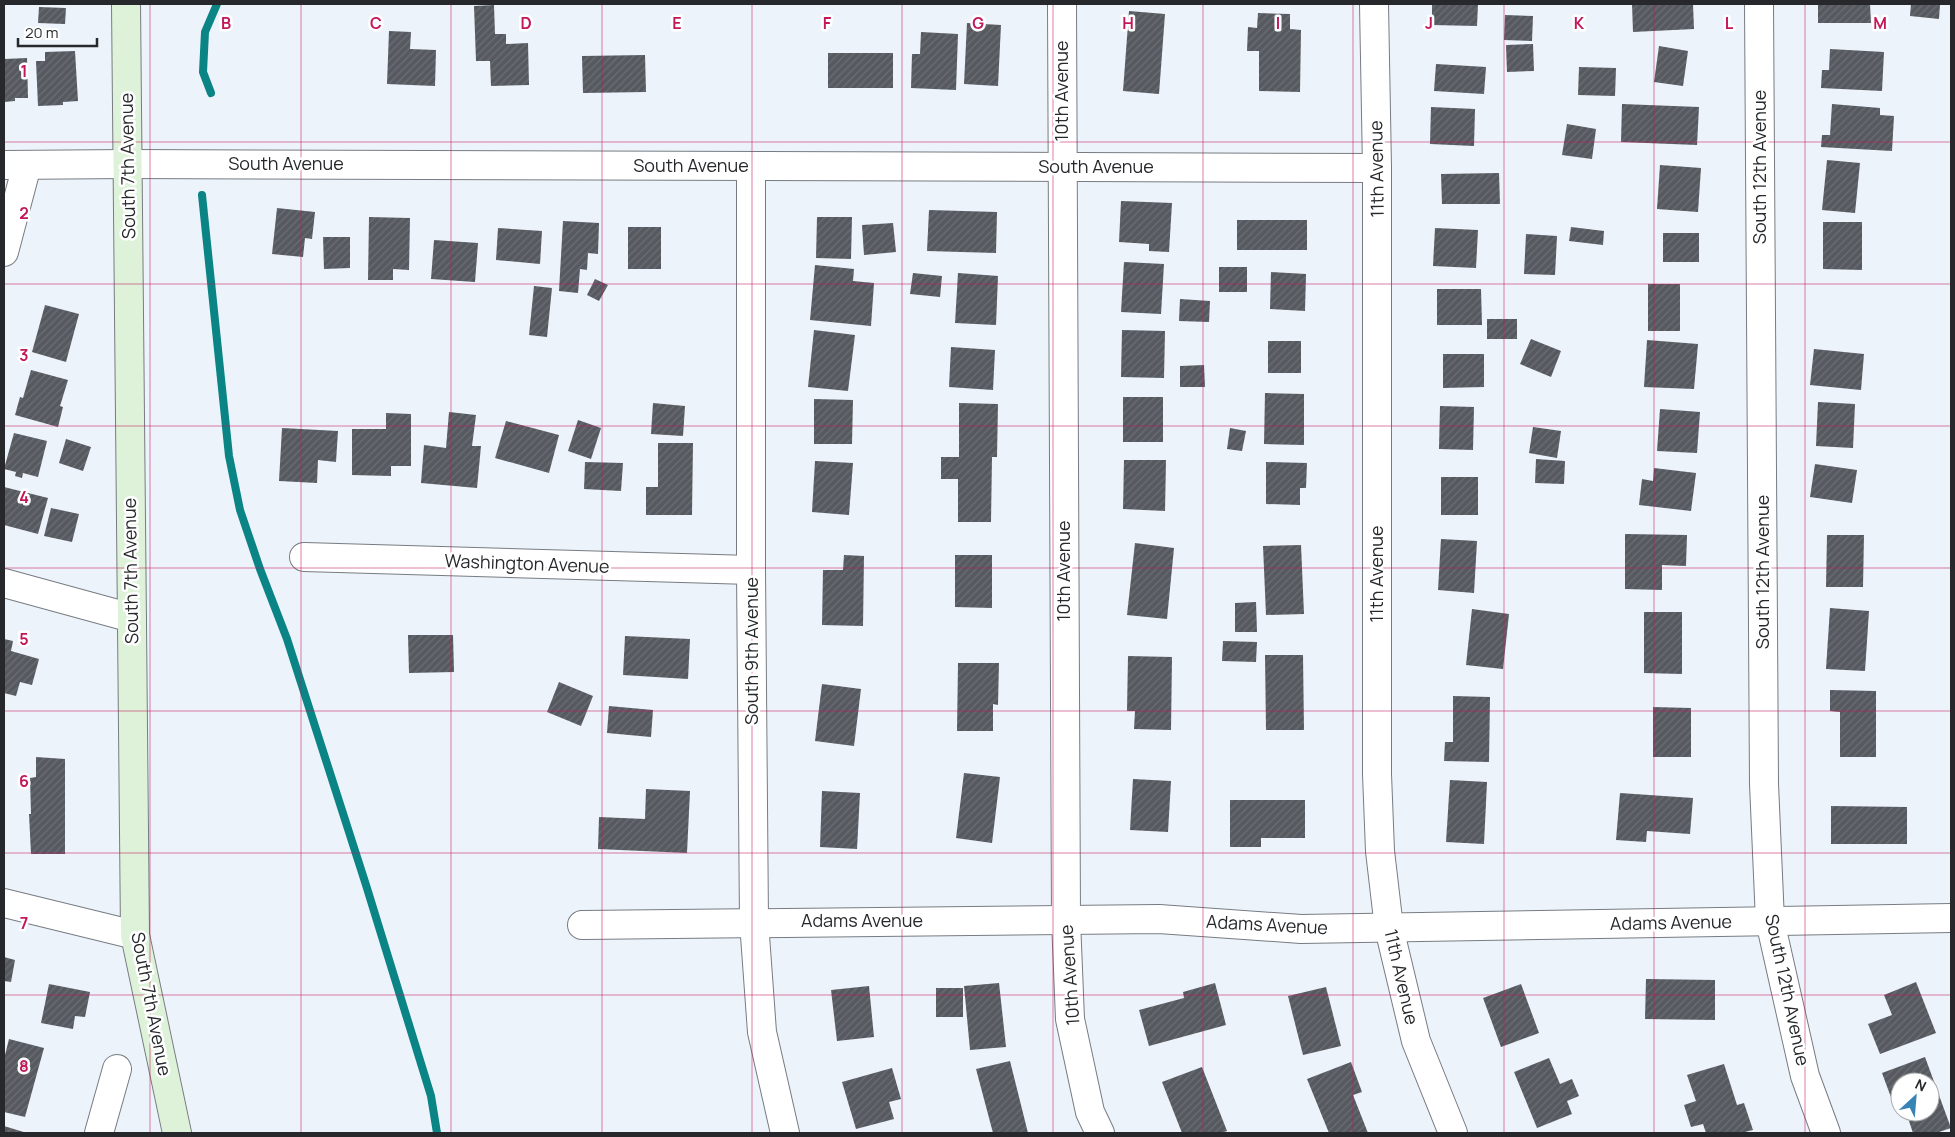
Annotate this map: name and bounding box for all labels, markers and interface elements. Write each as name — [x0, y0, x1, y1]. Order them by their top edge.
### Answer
text: B — [221, 12, 231, 34]
text: C — [370, 12, 382, 34]
text: D — [520, 12, 532, 34]
text: E — [672, 12, 682, 34]
text: F — [823, 12, 832, 34]
text: G — [972, 12, 984, 34]
text: H — [1122, 12, 1134, 34]
text: I — [1276, 12, 1280, 34]
text: J — [1425, 12, 1433, 34]
text: K — [1574, 12, 1585, 34]
text: L — [1725, 12, 1734, 34]
text: M — [1873, 12, 1887, 34]
scale bar — [18, 15, 96, 47]
text: 20 m — [25, 22, 58, 43]
street label: 10th Avenue — [1049, 40, 1073, 142]
text: 1 — [20, 60, 28, 82]
street label: South 12th Avenue — [1747, 90, 1771, 244]
street label: South 7th Avenue — [114, 93, 140, 239]
street label: 11th Avenue — [1363, 120, 1389, 218]
street label: South Avenue — [228, 151, 344, 175]
street label: South Avenue — [633, 153, 749, 177]
street label: South Avenue — [1038, 154, 1154, 178]
text: 2 — [19, 202, 29, 224]
text: 3 — [19, 344, 29, 366]
text: 4 — [19, 486, 29, 508]
street label: South 12th Avenue — [1750, 495, 1774, 649]
street label: South 7th Avenue — [117, 498, 143, 644]
street label: 10th Avenue — [1051, 520, 1075, 622]
street label: 11th Avenue — [1364, 525, 1388, 623]
street label: Washington Avenue — [444, 548, 610, 578]
street label: South 9th Avenue — [739, 577, 763, 725]
text: 5 — [19, 628, 29, 650]
text: 6 — [19, 770, 29, 792]
street label: Adams Avenue — [801, 908, 923, 932]
street label: Adams Avenue — [1206, 909, 1329, 939]
street label: Adams Avenue — [1610, 909, 1732, 935]
text: 7 — [20, 912, 28, 934]
street label: South 12th Avenue — [1760, 912, 1816, 1068]
street label: 10th Avenue — [1054, 924, 1085, 1026]
street label: 11th Avenue — [1379, 927, 1425, 1027]
street label: South 7th Avenue — [126, 930, 178, 1078]
text: 8 — [19, 1055, 29, 1077]
north arrow — [1890, 1072, 1940, 1122]
text: N — [1912, 1074, 1930, 1096]

